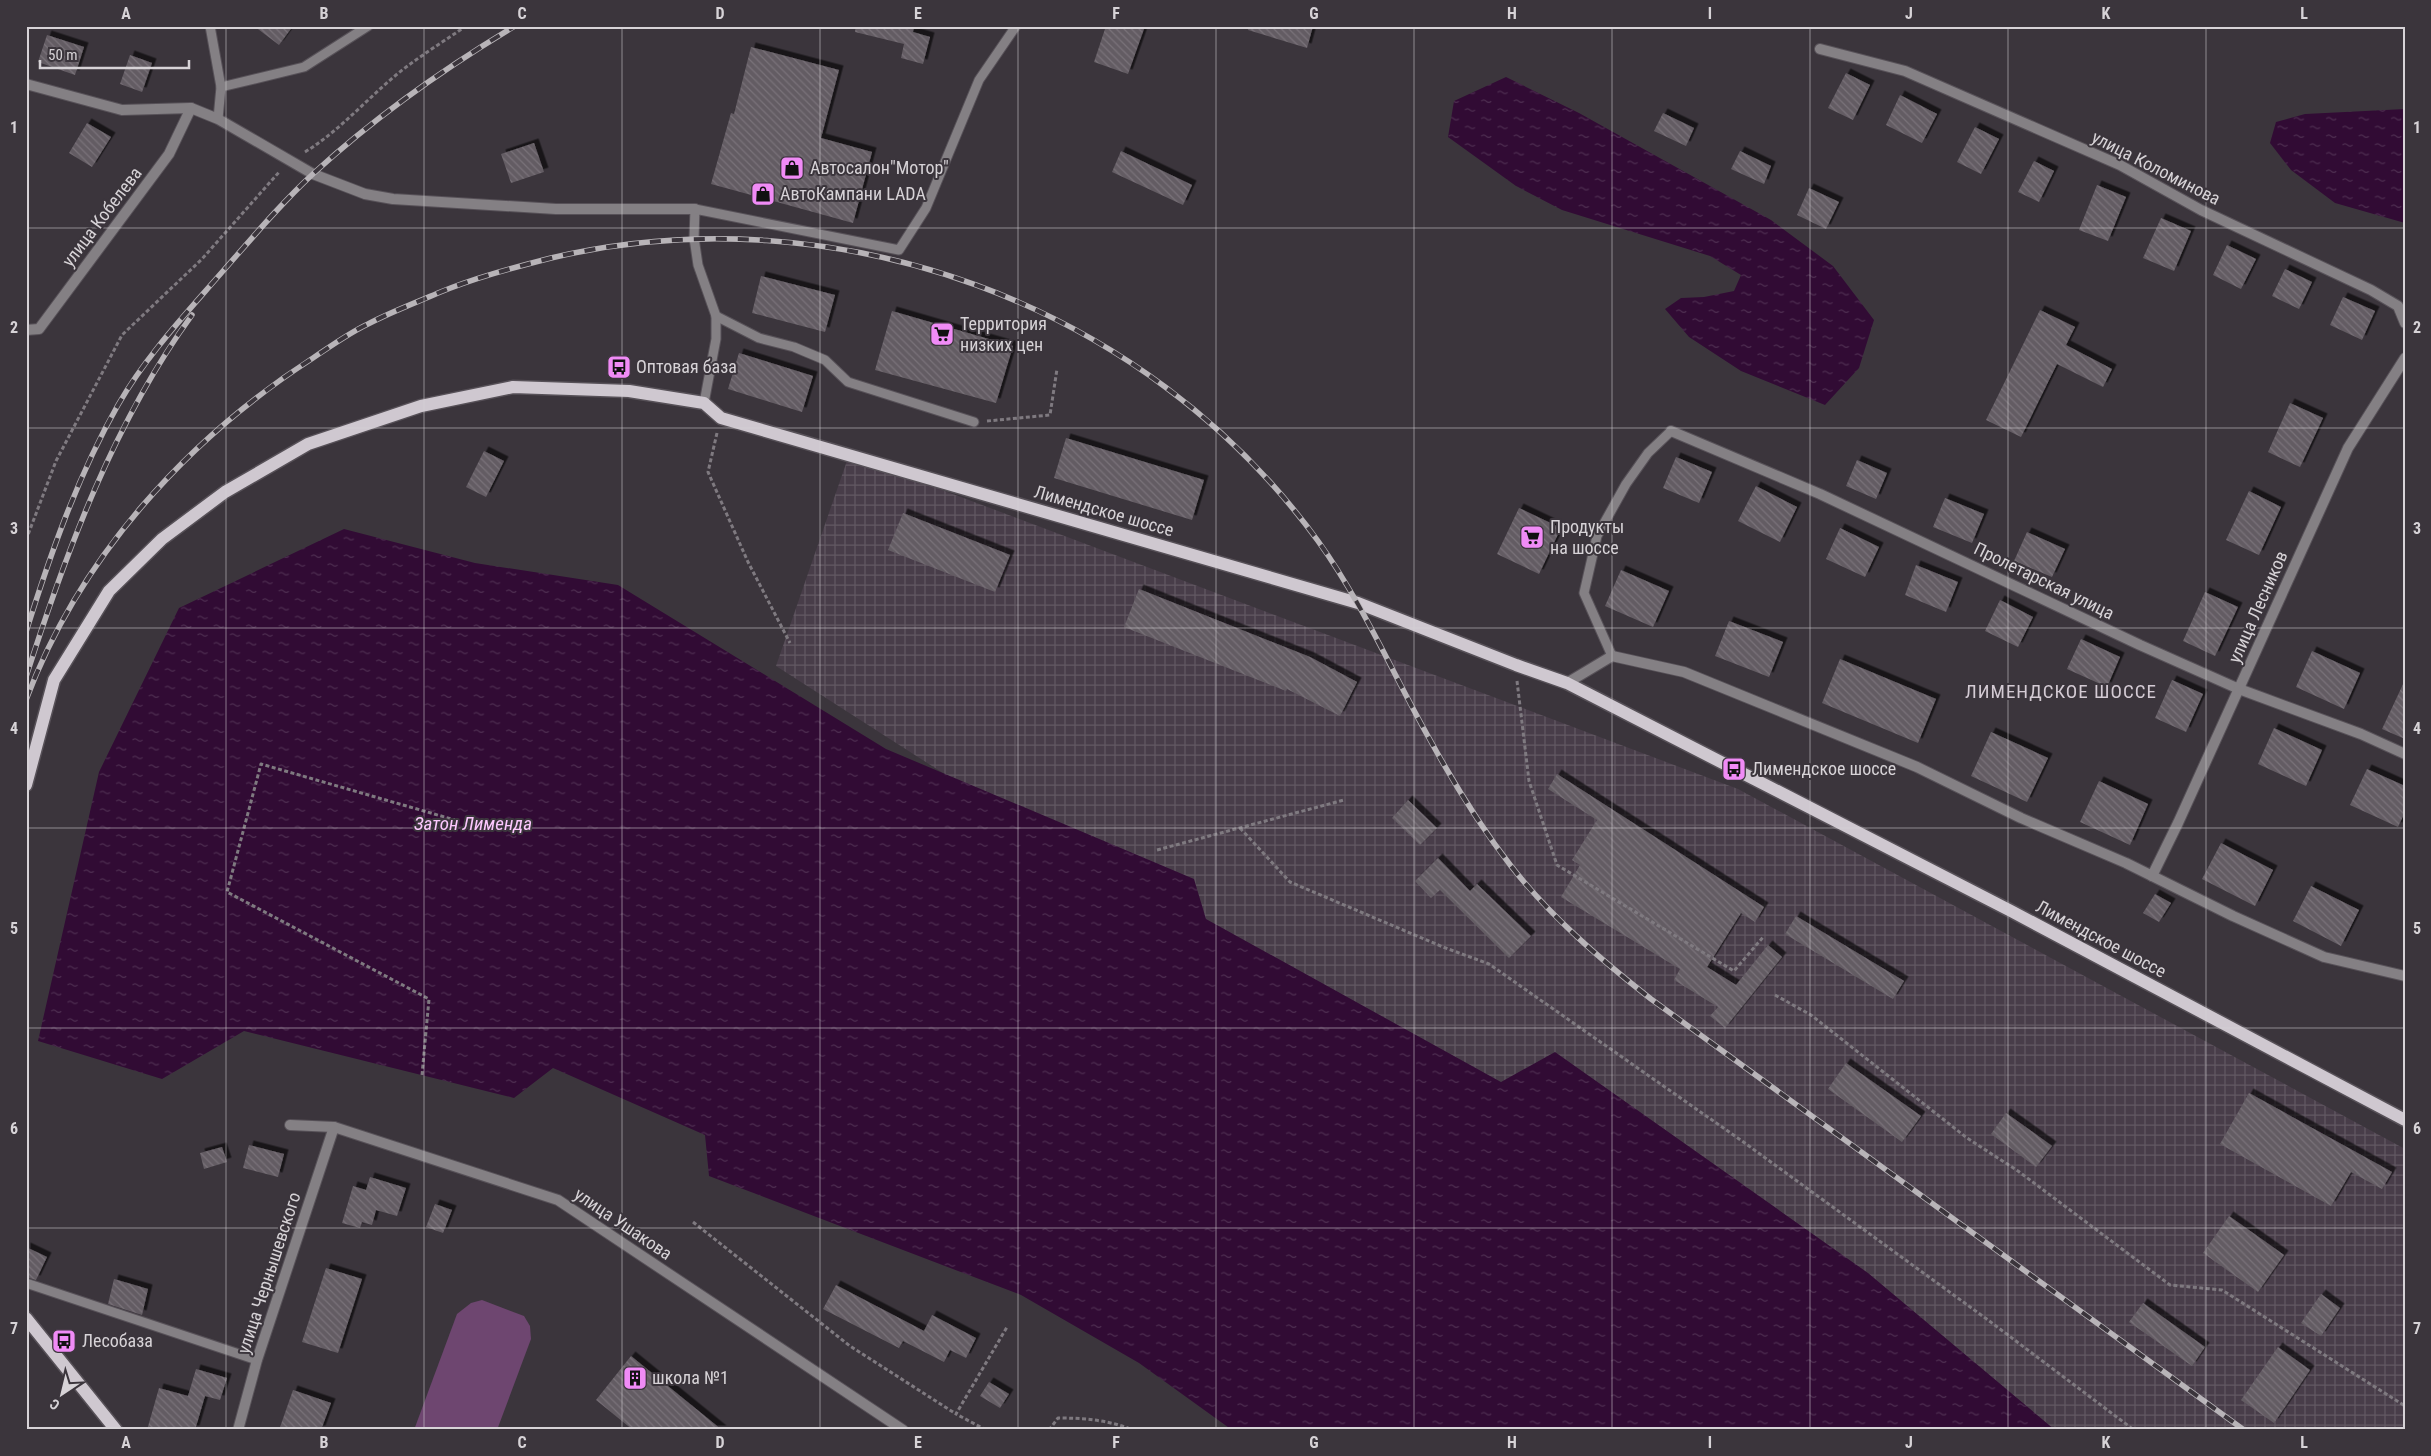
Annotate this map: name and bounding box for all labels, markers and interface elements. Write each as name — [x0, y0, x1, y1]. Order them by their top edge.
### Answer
text: A — [121, 4, 131, 23]
text: B — [320, 4, 329, 23]
text: C — [517, 4, 527, 23]
text: D — [715, 4, 725, 23]
text: E — [914, 4, 922, 23]
text: F — [1112, 4, 1120, 23]
text: G — [1309, 4, 1319, 23]
text: H — [1507, 4, 1517, 23]
text: I — [1708, 4, 1712, 23]
text: J — [1905, 4, 1913, 23]
text: K — [2102, 4, 2111, 23]
text: L — [2300, 4, 2308, 23]
scale bar — [40, 38, 189, 70]
text: 50 m — [48, 46, 78, 64]
text: 1 — [10, 118, 18, 137]
text: 1 — [2413, 118, 2421, 137]
street label: улица Коломинова — [2088, 126, 2224, 209]
shop icon: Автосалон"Мотор" — [779, 155, 805, 181]
place label: Автосалон"Мотор" — [810, 157, 949, 178]
street label: улица Кобелева — [57, 163, 146, 271]
shop icon: АвтоКампани LADA — [750, 181, 776, 207]
place label: АвтоКампани LADA — [780, 183, 926, 204]
place label: Территория низких цен — [960, 313, 1047, 355]
text: 2 — [10, 318, 18, 337]
text: 2 — [2413, 318, 2421, 337]
supermarket icon: Территория низких цен — [929, 321, 955, 347]
bus stop icon: Оптовая база — [606, 354, 632, 380]
place label: Оптовая база — [636, 356, 737, 377]
street label: Лимендское шоссе — [1032, 481, 1176, 540]
place label: Продукты на шоссе — [1550, 516, 1624, 558]
text: 3 — [10, 519, 18, 538]
text: 3 — [2413, 519, 2421, 538]
supermarket icon: Продукты на шоссе — [1519, 524, 1545, 550]
street label: Пролетарская улица — [1971, 537, 2118, 624]
street label: улица Лесников — [2223, 548, 2292, 666]
district label: ЛИМЕНДСКОЕ ШОССЕ — [1965, 680, 2157, 703]
text: 4 — [10, 719, 18, 738]
text: 4 — [2413, 719, 2421, 738]
bus stop icon: Лимендское шоссе — [1721, 756, 1747, 782]
place label: Лимендское шоссе — [1752, 758, 1896, 779]
water label: Затон Лименда — [414, 812, 532, 835]
street label: Лимендское шоссе — [2033, 895, 2170, 982]
text: 5 — [10, 919, 18, 938]
text: 5 — [2413, 919, 2421, 938]
text: 6 — [10, 1119, 18, 1138]
text: 6 — [2413, 1119, 2421, 1138]
street label: улица Ушакова — [571, 1183, 676, 1264]
street label: улица Чернышевского — [232, 1189, 305, 1356]
text: 7 — [10, 1319, 18, 1338]
text: 7 — [2413, 1319, 2421, 1338]
bus stop icon: Лесобаза — [51, 1328, 77, 1354]
place label: Лесобаза — [82, 1330, 153, 1351]
building icon: школа №1 — [622, 1365, 648, 1391]
place label: школа №1 — [652, 1367, 729, 1388]
north arrow — [38, 1368, 88, 1418]
text: С — [47, 1396, 62, 1413]
text: A — [121, 1433, 131, 1452]
text: B — [320, 1433, 329, 1452]
text: C — [517, 1433, 527, 1452]
text: D — [715, 1433, 725, 1452]
text: E — [914, 1433, 922, 1452]
text: F — [1112, 1433, 1120, 1452]
text: G — [1309, 1433, 1319, 1452]
text: H — [1507, 1433, 1517, 1452]
text: I — [1708, 1433, 1712, 1452]
text: J — [1905, 1433, 1913, 1452]
text: K — [2102, 1433, 2111, 1452]
text: L — [2300, 1433, 2308, 1452]

